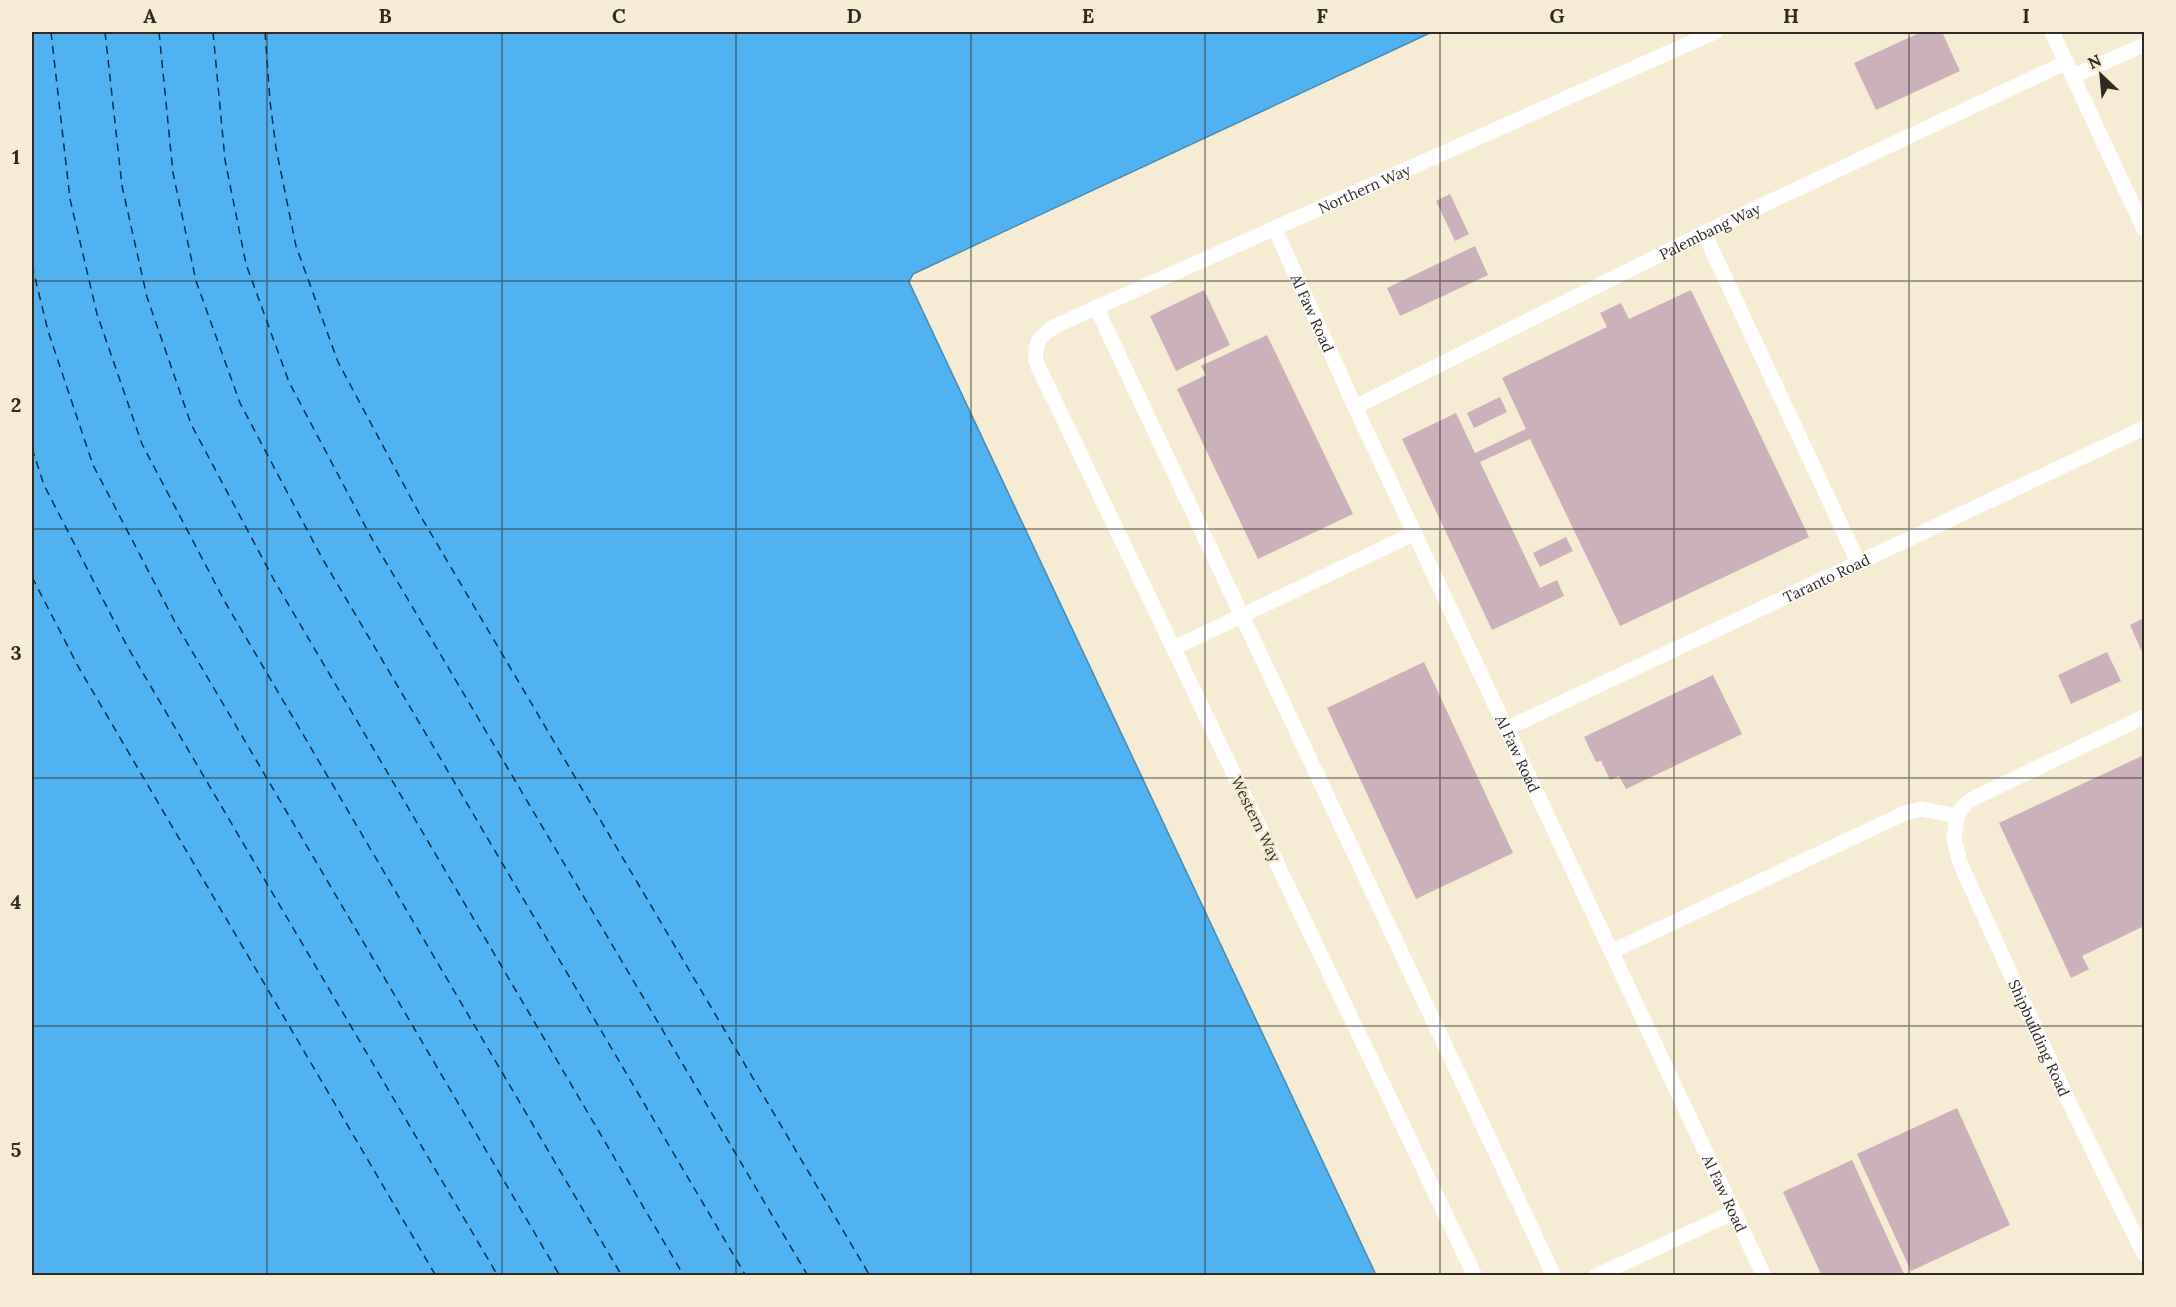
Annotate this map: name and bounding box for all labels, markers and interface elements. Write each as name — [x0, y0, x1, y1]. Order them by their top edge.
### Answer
text: A — [143, 3, 157, 28]
text: B — [378, 3, 392, 28]
text: C — [612, 3, 626, 28]
text: D — [846, 3, 862, 28]
text: E — [1082, 3, 1094, 28]
text: F — [1316, 3, 1328, 28]
text: G — [1549, 3, 1565, 28]
text: H — [1783, 3, 1799, 28]
text: I — [2022, 3, 2030, 28]
north arrow — [2071, 45, 2131, 105]
text: N — [2084, 50, 2104, 73]
text: 1 — [12, 144, 20, 169]
street label: Northern Way — [1315, 159, 1413, 217]
street label: Palembang Way — [1656, 198, 1763, 263]
street label: Al Faw Road — [1287, 270, 1338, 355]
text: 2 — [11, 392, 21, 417]
street label: Taranto Road — [1780, 549, 1873, 606]
text: 3 — [10, 640, 22, 665]
street label: Al Faw Road — [1491, 711, 1544, 795]
street label: Western Way — [1227, 773, 1285, 865]
text: 4 — [11, 889, 22, 914]
street label: Shipbuilding Road — [2005, 976, 2074, 1099]
text: 5 — [11, 1137, 22, 1162]
street label: Al Faw Road — [1698, 1150, 1751, 1235]

